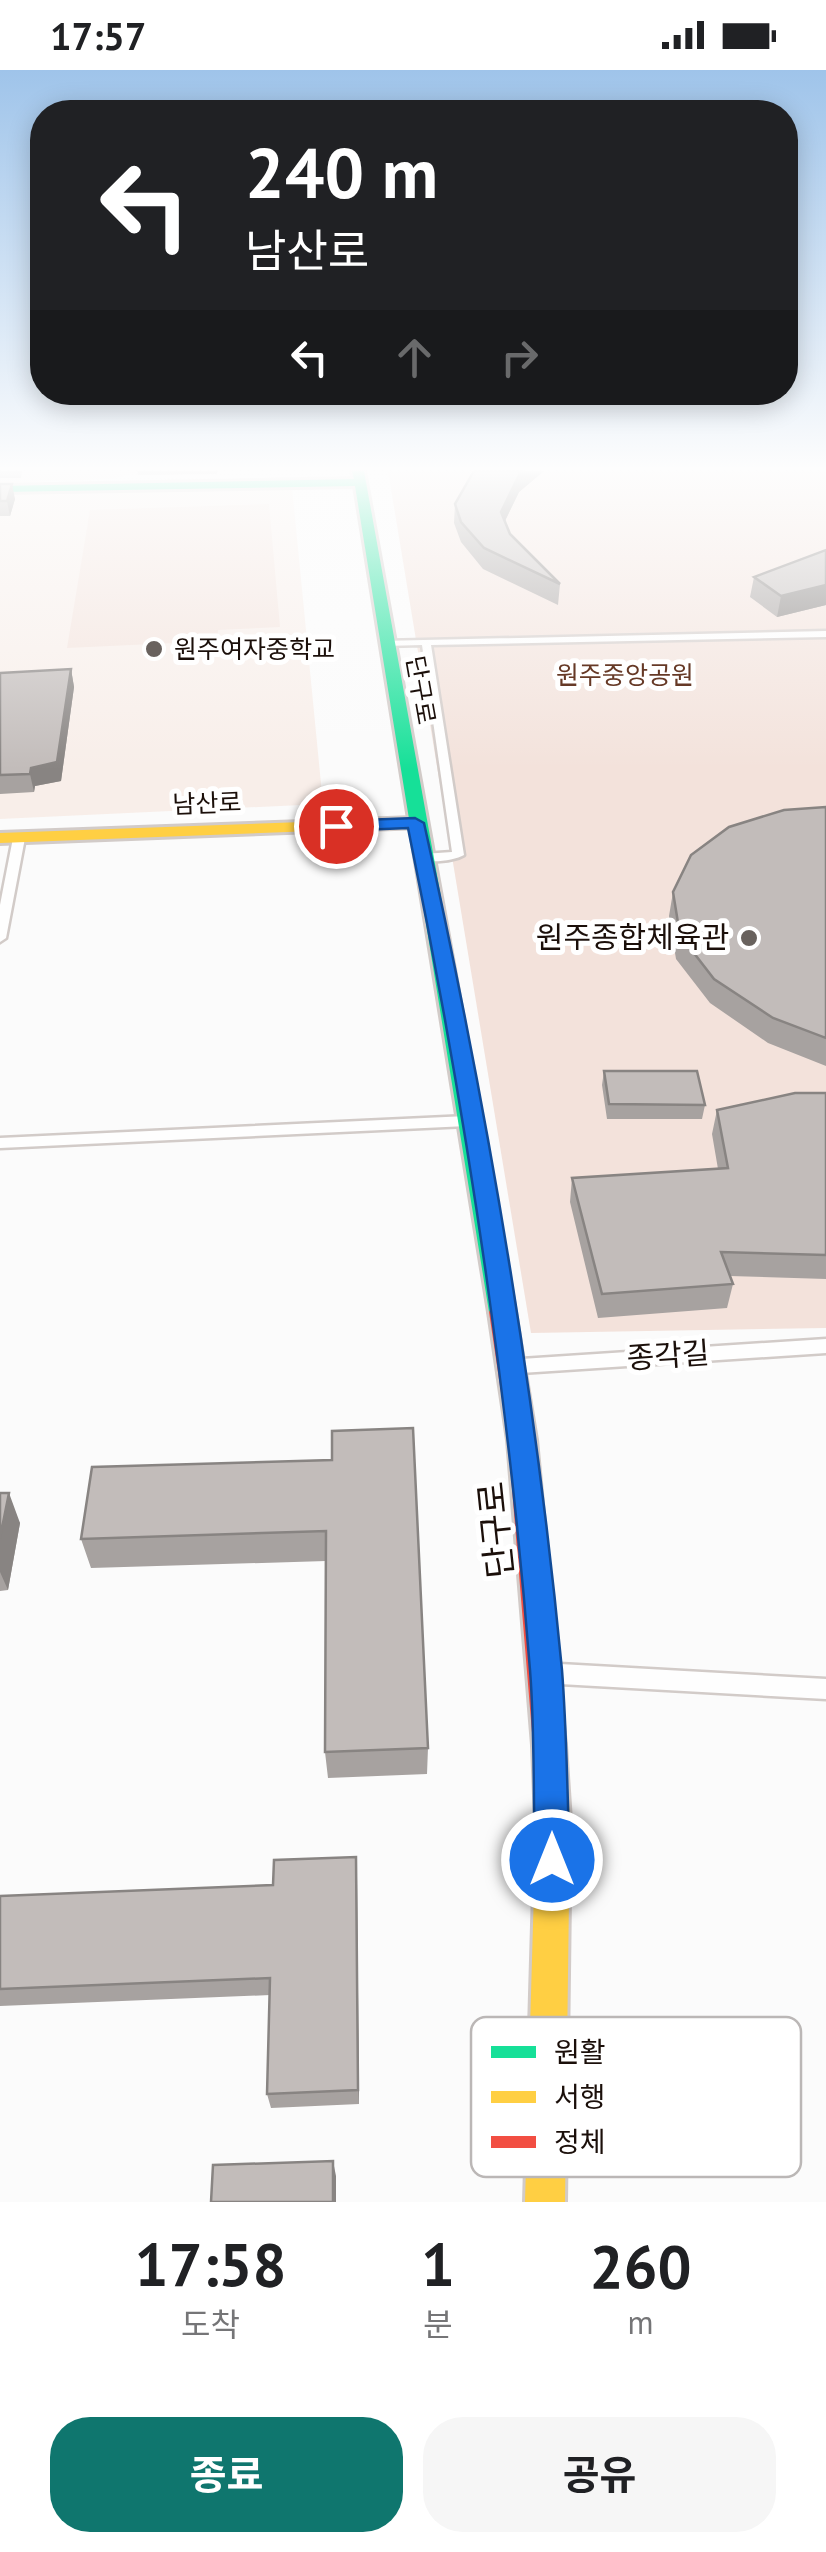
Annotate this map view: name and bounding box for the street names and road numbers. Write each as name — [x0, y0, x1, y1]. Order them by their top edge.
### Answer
street label: 단구로 — [399, 653, 443, 727]
street label: 남산로 — [172, 786, 242, 820]
street label: 종각길 — [625, 1332, 711, 1377]
street label: 단구로 — [467, 1480, 523, 1581]

